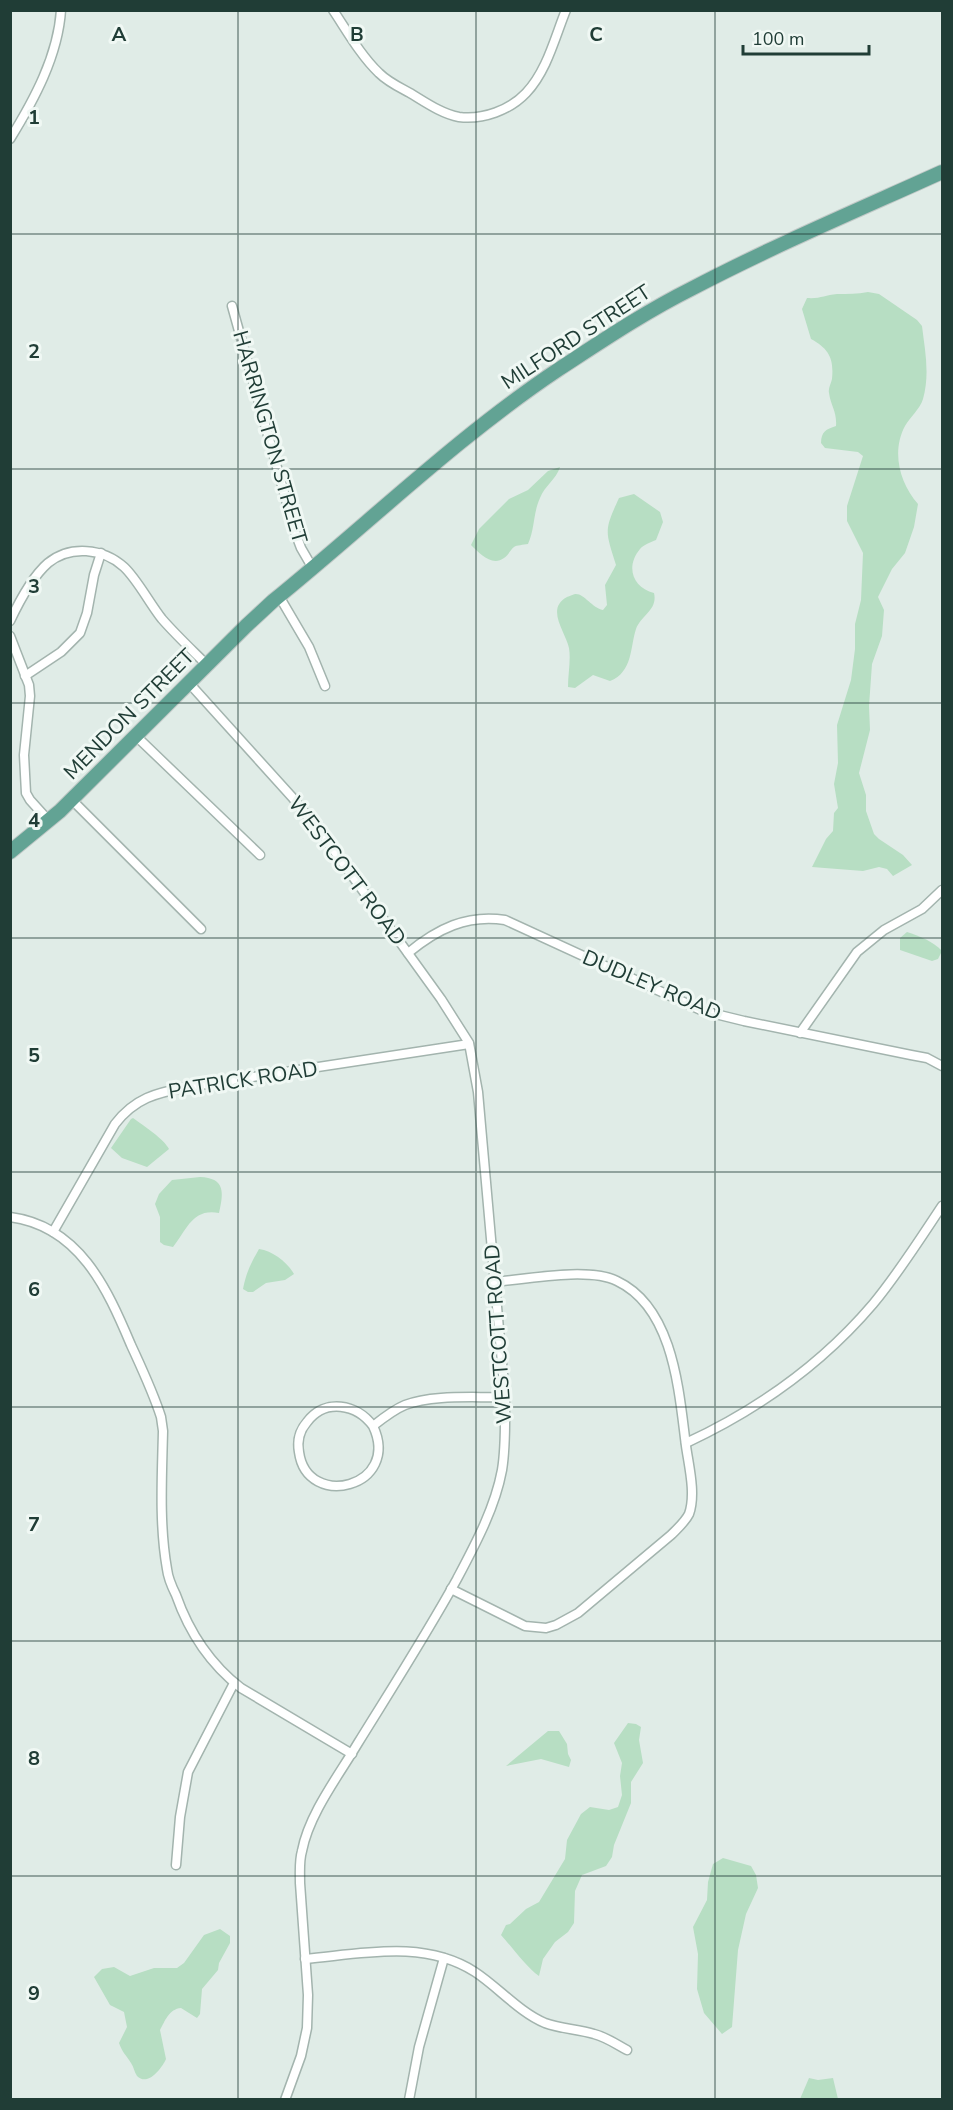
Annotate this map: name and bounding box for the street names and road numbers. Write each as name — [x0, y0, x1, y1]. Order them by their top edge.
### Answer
street label: MILFORD STREET — [496, 278, 657, 396]
street label: HARRINGTON STREET — [226, 327, 314, 547]
street label: MENDON STREET — [57, 642, 201, 786]
street label: WESTCOTT ROAD — [282, 791, 412, 951]
street label: DUDLEY ROAD — [578, 943, 726, 1027]
street label: PATRICK ROAD — [166, 1054, 320, 1106]
street label: WESTCOTT ROAD — [478, 1243, 518, 1425]

